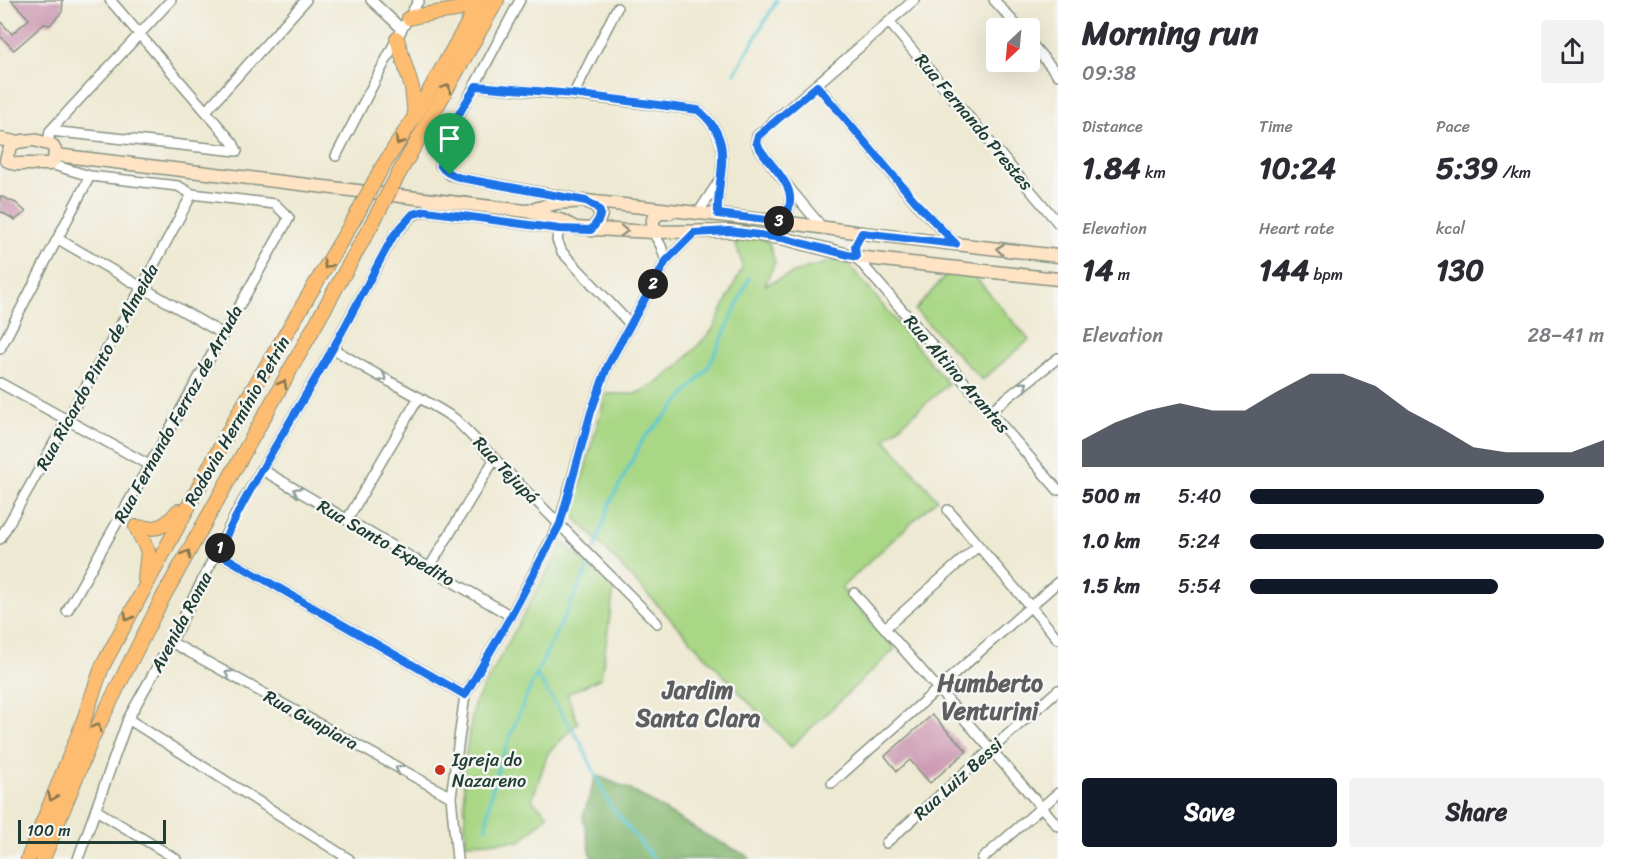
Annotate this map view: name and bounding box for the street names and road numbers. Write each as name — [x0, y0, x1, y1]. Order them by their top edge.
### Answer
street label: Rua Fernando Prestes — [907, 46, 1042, 199]
street label: Rua Ricardo Pinto de Almeida — [27, 257, 168, 476]
street label: Rua Fernando Ferraz de Arruda — [104, 299, 252, 529]
street label: Rua Altino Arantes — [896, 307, 1019, 442]
street label: Rodovia Hermínio Petrin — [175, 330, 299, 512]
street label: Rua Tejupá — [465, 428, 547, 512]
street label: Rua Santo Expedito — [311, 490, 461, 596]
street label: Avenida Roma — [141, 565, 221, 679]
street label: Rua Guapiara — [258, 681, 364, 759]
street label: Rua Luiz Bessi — [906, 729, 1011, 828]

